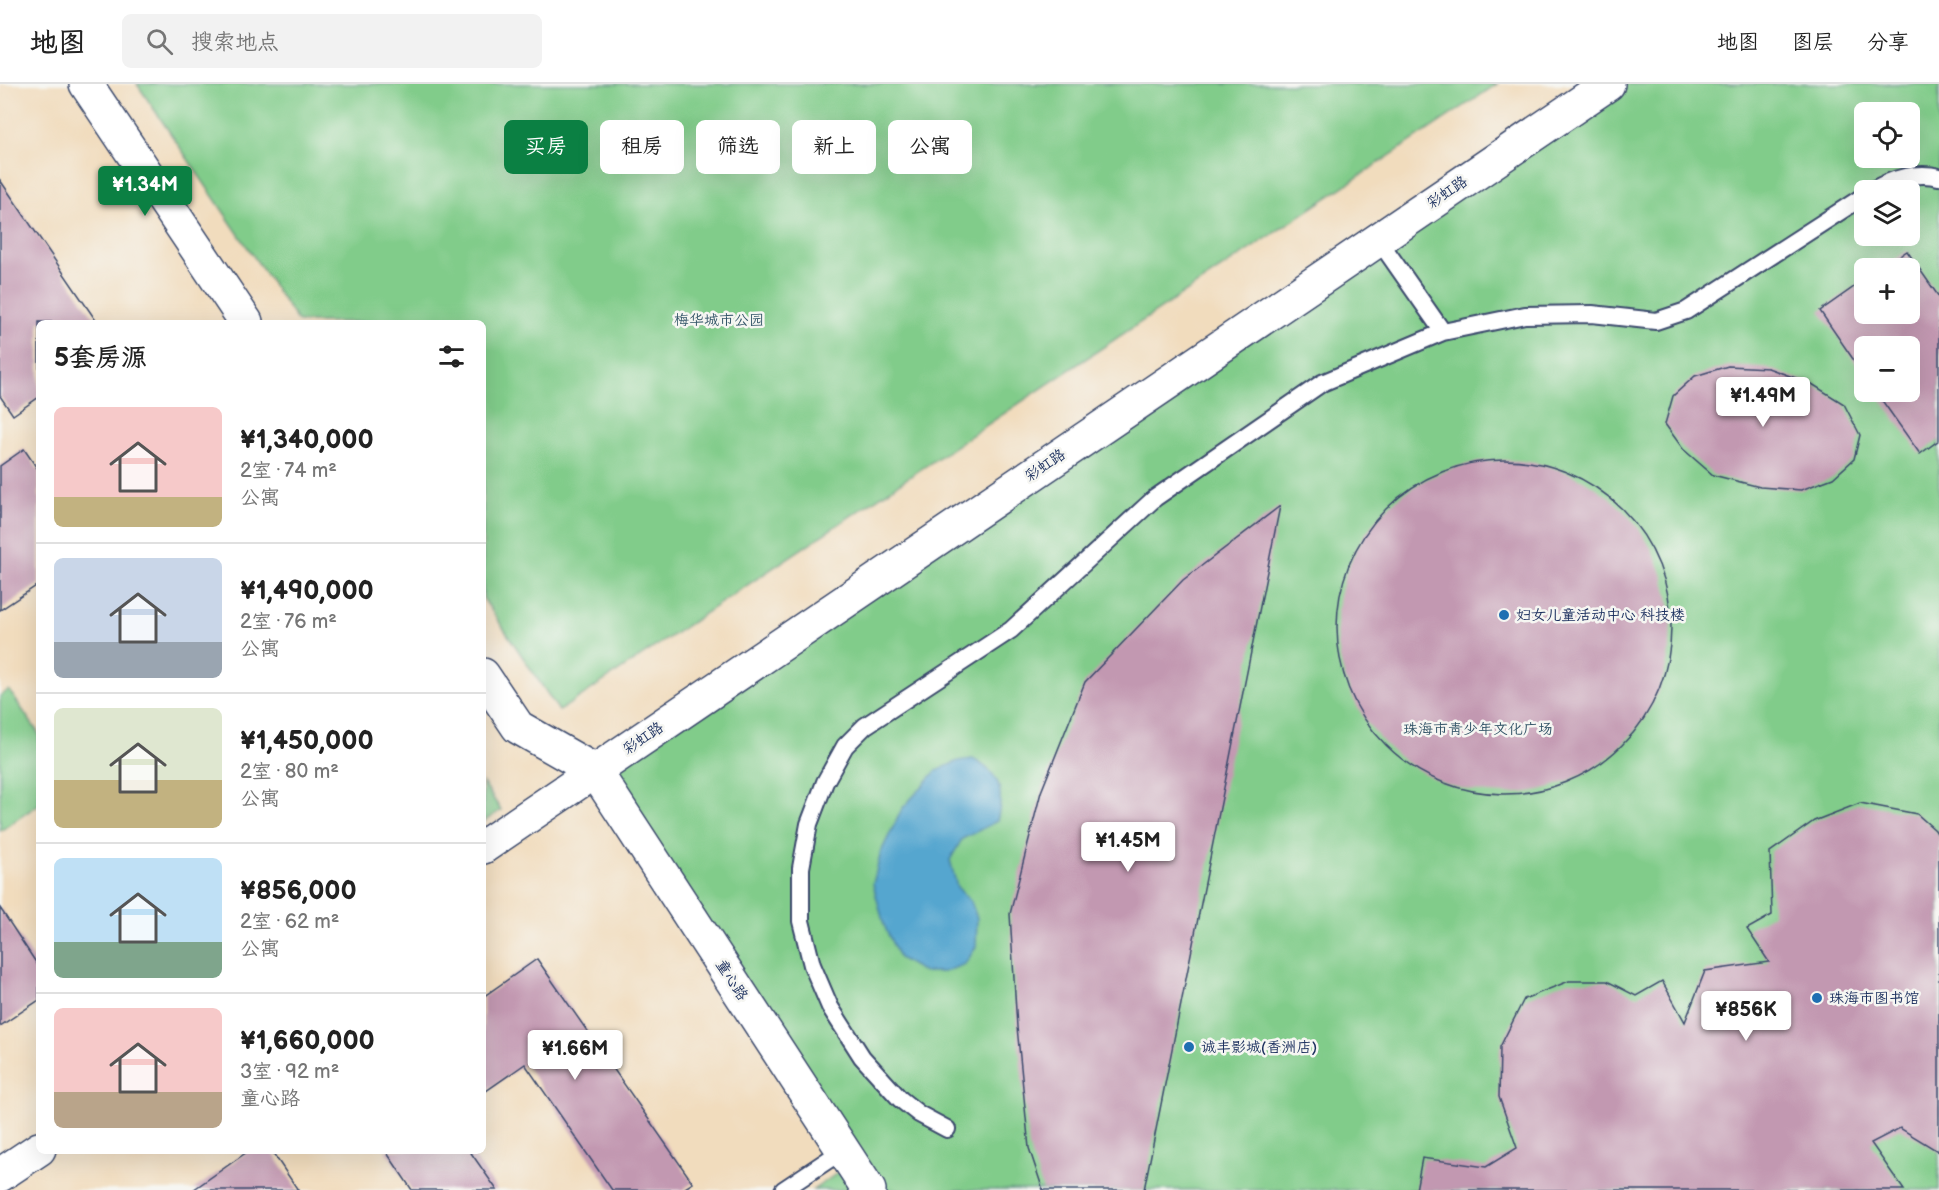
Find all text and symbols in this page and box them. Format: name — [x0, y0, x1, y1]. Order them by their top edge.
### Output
search box — [122, 14, 542, 68]
icon: search — [143, 25, 176, 58]
text: 地图 — [30, 27, 86, 60]
text: 搜索地点 — [191, 29, 279, 56]
text: 地图 — [1717, 30, 1759, 55]
text: 图层 — [1792, 30, 1834, 55]
text: 分享 — [1867, 30, 1909, 55]
map controls — [1854, 102, 1920, 402]
button: locate — [1854, 102, 1920, 168]
chip: 买房 — [504, 120, 588, 174]
chip: 租房 — [600, 120, 684, 174]
chip: 筛选 — [696, 120, 780, 174]
chip: 新上 — [792, 120, 876, 174]
chip: 公寓 — [888, 120, 972, 174]
pin: ¥1.34M — [96, 166, 194, 217]
street label: 彩虹路 — [1423, 172, 1471, 213]
text: ¥1.34M — [112, 173, 178, 197]
button: layers — [1854, 180, 1920, 246]
button: + — [1854, 258, 1920, 324]
park label: 梅华城市公园 — [674, 311, 764, 330]
button: − — [1854, 336, 1920, 402]
icon: filters — [435, 340, 468, 373]
text: 5套房源 — [54, 343, 147, 374]
pin: ¥1.49M — [1714, 377, 1812, 428]
text: ¥1.49M — [1730, 384, 1796, 408]
text: ¥1,340,000 — [240, 425, 374, 456]
icon: home — [102, 431, 174, 503]
street label: 彩虹路 — [1021, 445, 1069, 486]
text: 2室 · 74 m² — [240, 459, 337, 483]
text: 公寓 — [240, 486, 280, 510]
text: ¥1,490,000 — [240, 576, 374, 607]
icon: home — [102, 582, 174, 654]
place label: 妇女儿童活动中心 科技楼 — [1516, 606, 1685, 625]
marker: 妇女儿童活动中心 科技楼 — [1497, 608, 1511, 622]
text: 2室 · 76 m² — [240, 610, 337, 634]
text: 公寓 — [240, 637, 280, 661]
street label: 彩虹路 — [619, 718, 667, 759]
park label: 珠海市青少年文化广场 — [1403, 720, 1553, 739]
text: ¥1,450,000 — [240, 726, 374, 757]
icon: home — [102, 732, 174, 804]
text: 2室 · 80 m² — [240, 760, 339, 784]
text: 公寓 — [240, 787, 280, 811]
pin: ¥1.45M — [1079, 822, 1177, 873]
text: ¥1.45M — [1095, 829, 1161, 853]
text: ¥856,000 — [240, 876, 357, 907]
icon: home — [102, 882, 174, 954]
text: 2室 · 62 m² — [240, 910, 339, 934]
text: 公寓 — [240, 937, 280, 961]
street label: 童心路 — [711, 956, 752, 1004]
place label: 珠海市图书馆 — [1829, 989, 1919, 1008]
pin: ¥856K — [1704, 991, 1788, 1042]
marker: 珠海市图书馆 — [1810, 991, 1824, 1005]
text: ¥856K — [1715, 998, 1777, 1022]
text: ¥1,660,000 — [240, 1026, 375, 1057]
pin: ¥1.66M — [526, 1030, 624, 1081]
icon: home — [102, 1032, 174, 1104]
text: ¥1.66M — [542, 1037, 608, 1061]
place label: 诚丰影城(香洲店) — [1201, 1038, 1317, 1057]
marker: 诚丰影城(香洲店) — [1182, 1040, 1196, 1054]
text: 3室 · 92 m² — [240, 1060, 339, 1084]
text: 童心路 — [240, 1087, 300, 1111]

